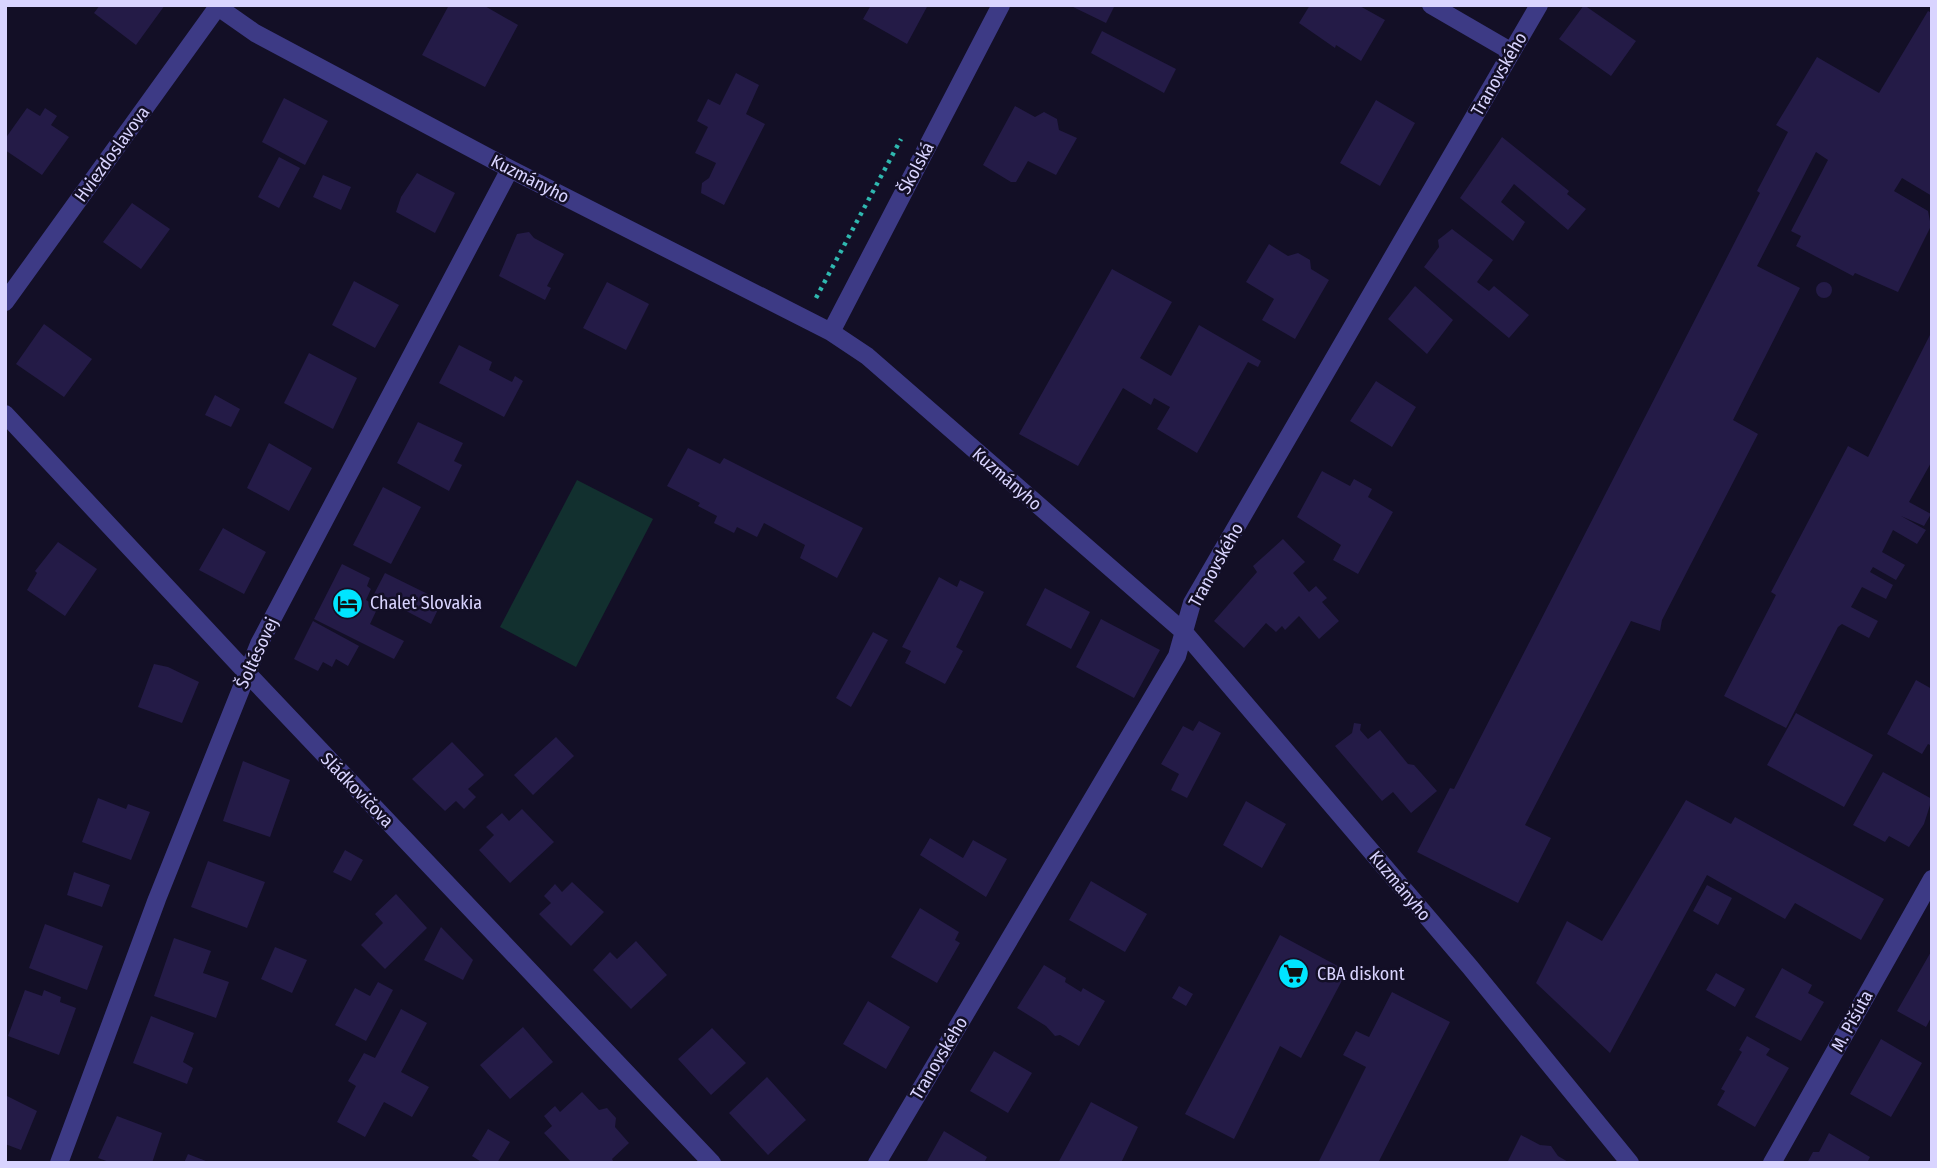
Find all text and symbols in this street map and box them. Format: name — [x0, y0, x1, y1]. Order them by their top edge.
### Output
street label: Tranovského — [1466, 28, 1532, 120]
street label: Hviezdoslavova — [70, 102, 154, 206]
street label: Školská — [893, 138, 939, 198]
street label: Kuzmányho — [487, 150, 573, 208]
street label: Kuzmányho — [968, 443, 1046, 515]
street label: Tranovského — [1184, 519, 1248, 611]
hotel icon: Chalet Slovakia — [330, 586, 364, 620]
place label: Chalet Slovakia — [370, 592, 482, 614]
street label: Šoltésovej — [231, 614, 283, 692]
street label: Sládkovičova — [316, 748, 398, 832]
street label: Kuzmányho — [1364, 846, 1436, 926]
supermarket icon: CBA diskont — [1277, 957, 1311, 991]
place label: CBA diskont — [1317, 963, 1405, 985]
street label: M. Pišúta — [1826, 986, 1878, 1055]
street label: Tranovského — [906, 1013, 972, 1103]

